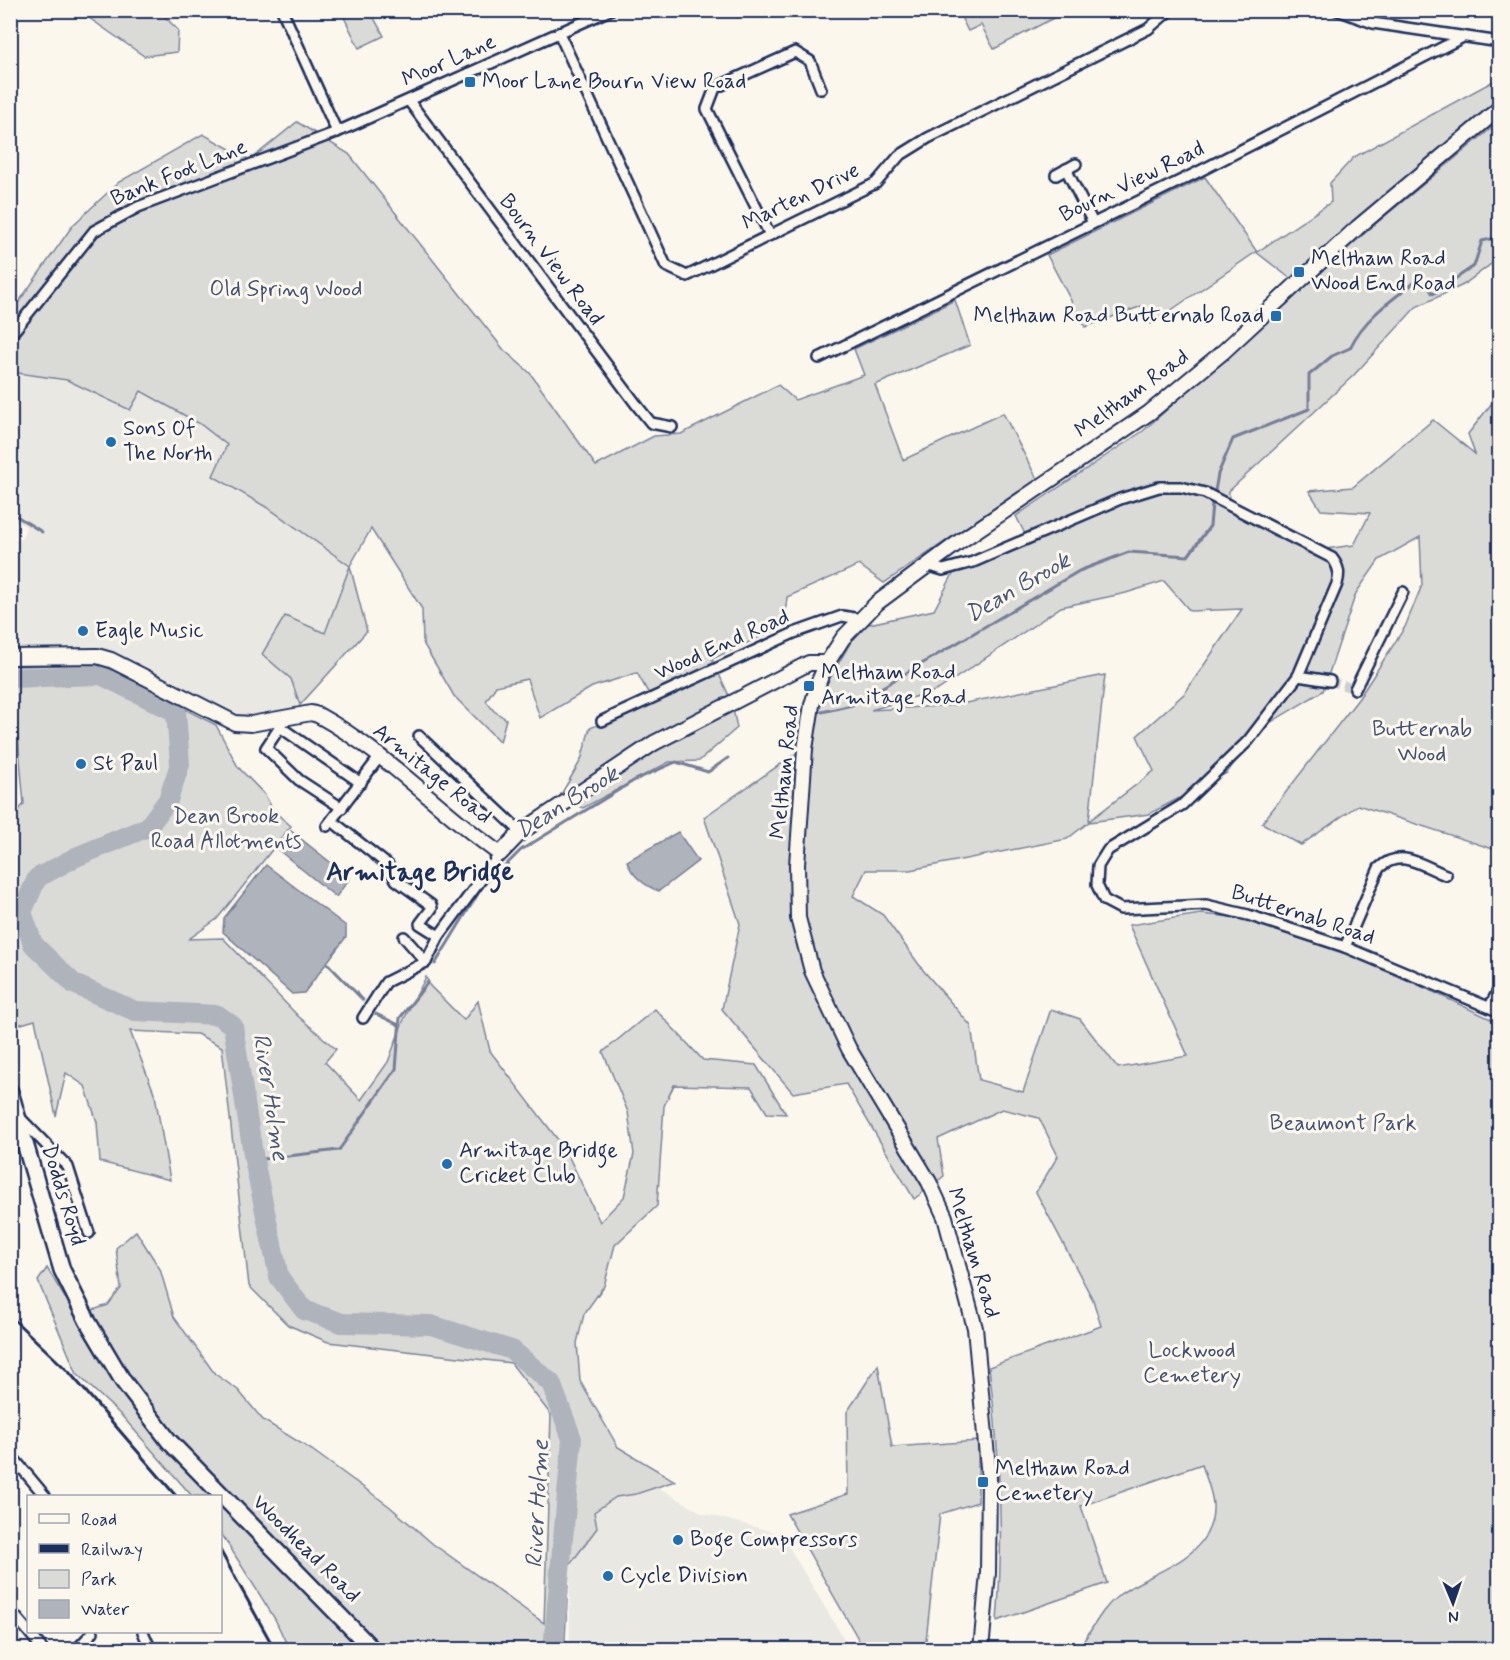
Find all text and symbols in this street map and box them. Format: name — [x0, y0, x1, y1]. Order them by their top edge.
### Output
street label: Moor Lane — [398, 28, 501, 94]
place label: Moor Lane Bourn View Road — [482, 68, 746, 96]
marker: Moor Lane Bourn View Road — [463, 75, 477, 89]
street label: Bank Foot Lane — [107, 133, 251, 213]
street label: Bourn View Road — [1055, 135, 1209, 229]
street label: Marten Drive — [738, 157, 864, 237]
street label: Bourn View Road — [492, 189, 610, 331]
place label: Meltham Road Wood End Road — [1311, 245, 1456, 298]
marker: Meltham Road Wood End Road — [1292, 265, 1306, 279]
park label: Old Spring Wood — [210, 276, 362, 305]
place label: Meltham Road Butternab Road — [974, 302, 1264, 330]
marker: Meltham Road Butternab Road — [1269, 309, 1283, 323]
street label: Meltham Road — [1069, 343, 1195, 445]
place label: Sons Of The North — [123, 415, 213, 468]
marker: Sons Of The North — [104, 435, 118, 449]
water label: Dean Brook — [960, 545, 1078, 630]
street label: Wood End Road — [650, 603, 794, 687]
place label: Eagle Music — [95, 617, 204, 646]
marker: Eagle Music — [76, 624, 90, 638]
place label: Meltham Road Armitage Road — [821, 659, 966, 713]
marker: Meltham Road Armitage Road — [802, 679, 816, 693]
street label: Meltham Road — [764, 704, 806, 840]
park label: Butternab Wood — [1372, 716, 1472, 769]
street label: Armitage Road — [366, 717, 497, 831]
place label: St Paul — [93, 750, 158, 778]
marker: St Paul — [74, 757, 88, 771]
water label: Dean Brook — [510, 758, 626, 847]
park label: Dean Brook Road Allotments — [151, 803, 302, 856]
district label: Armitage Bridge — [326, 856, 514, 893]
street label: Butternab Road — [1227, 879, 1379, 951]
water label: River Holme — [245, 1031, 296, 1164]
park label: Beaumont Park — [1270, 1110, 1416, 1138]
place label: Armitage Bridge Cricket Club — [459, 1137, 618, 1190]
street label: Dodds Royd — [34, 1141, 92, 1249]
marker: Armitage Bridge Cricket Club — [440, 1157, 454, 1171]
street label: Meltham Road — [940, 1184, 1006, 1322]
park label: Lockwood Cemetery — [1143, 1337, 1241, 1390]
water label: River Holme — [519, 1438, 557, 1569]
place label: Meltham Road Cemetery — [995, 1455, 1130, 1508]
marker: Meltham Road Cemetery — [976, 1475, 990, 1489]
street label: Woodhead Road — [246, 1489, 366, 1609]
legend — [27, 1495, 222, 1633]
text: Road — [81, 1508, 117, 1532]
place label: Boge Compressors — [690, 1526, 858, 1557]
marker: Boge Compressors — [671, 1533, 685, 1547]
text: Railway — [81, 1538, 143, 1562]
place label: Cycle Division — [620, 1562, 748, 1590]
text: Park — [81, 1568, 117, 1592]
marker: Cycle Division — [601, 1569, 615, 1583]
north arrow — [1423, 1573, 1483, 1633]
text: Water — [81, 1598, 130, 1622]
text: N — [1448, 1606, 1459, 1627]

